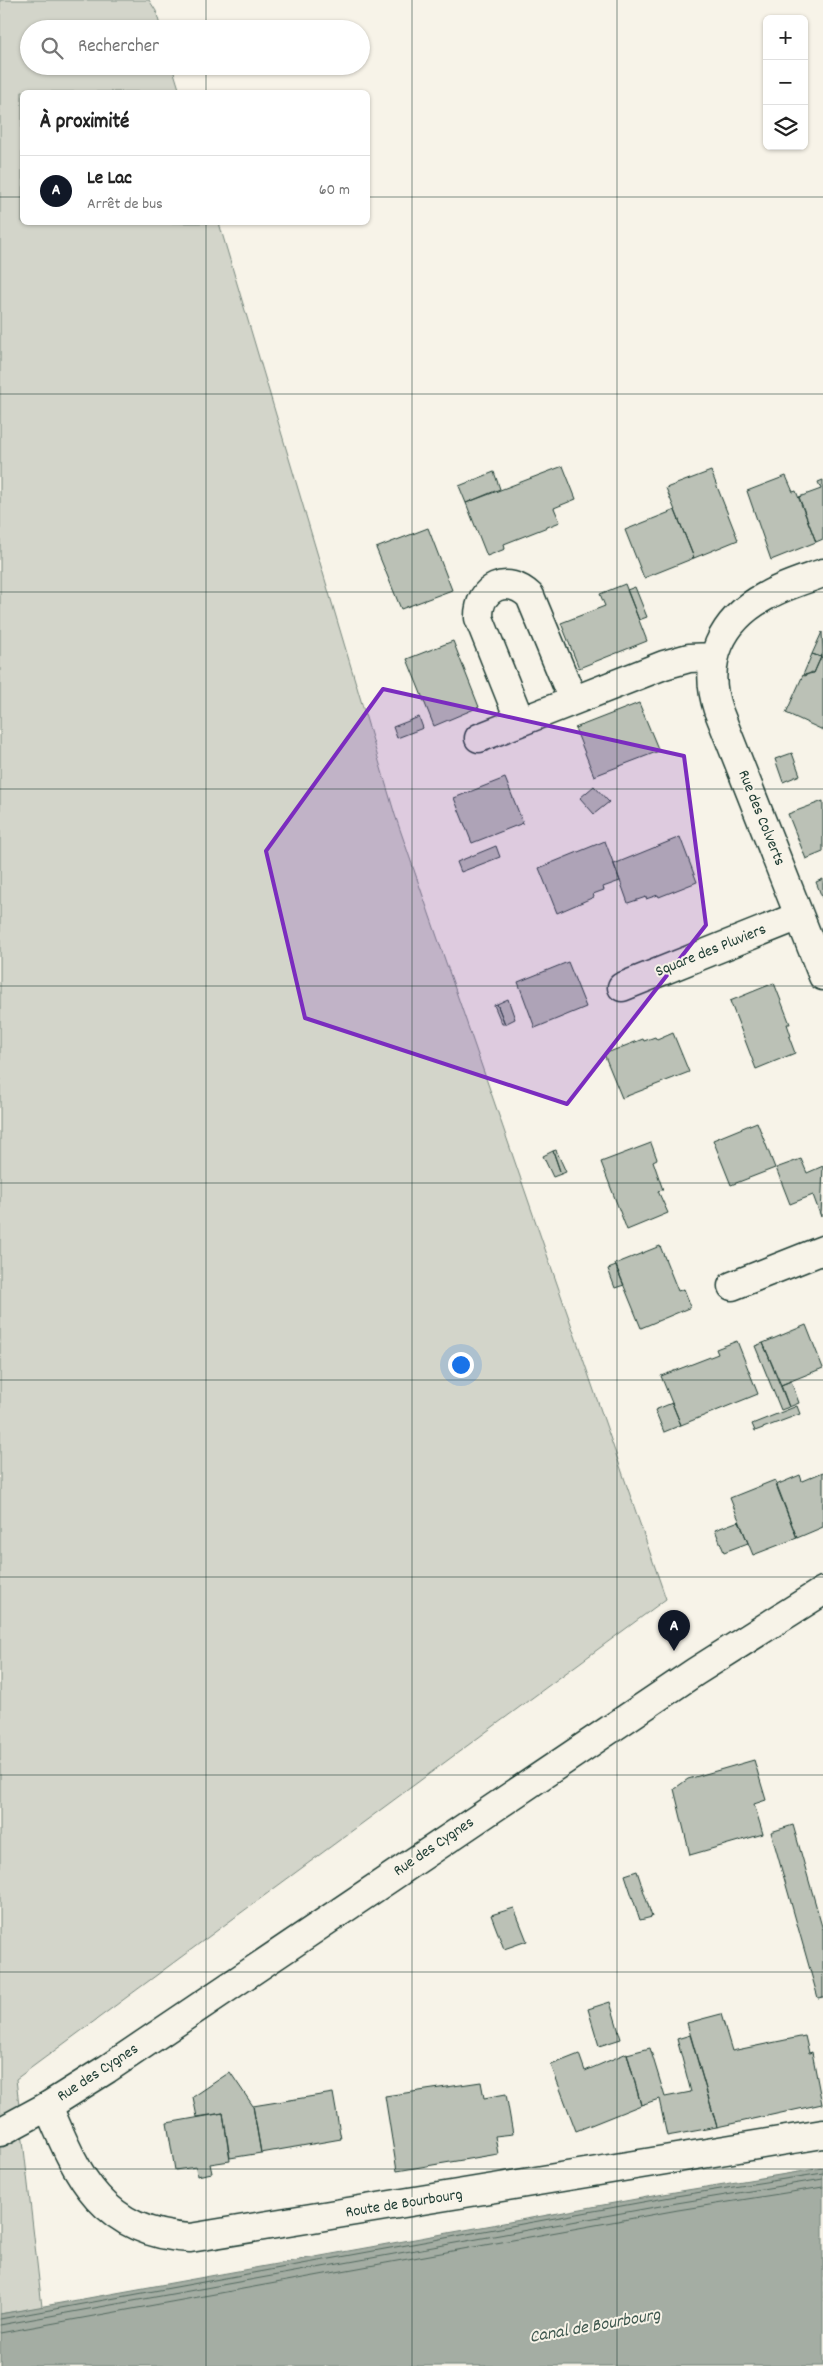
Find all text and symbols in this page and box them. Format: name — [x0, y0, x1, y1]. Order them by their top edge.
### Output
map controls — [763, 15, 808, 150]
button: + — [763, 15, 808, 60]
search box — [20, 20, 370, 75]
icon: search — [38, 34, 66, 62]
text: Rechercher — [78, 34, 159, 61]
button: − — [763, 60, 808, 105]
button: layers — [763, 105, 808, 150]
text: À proximité — [40, 108, 129, 138]
text: Le Lac — [87, 166, 132, 193]
text: A — [52, 179, 60, 202]
text: 60 m — [319, 179, 350, 202]
text: Arrêt de bus — [87, 193, 163, 216]
street label: Rue des Colverts — [731, 767, 791, 870]
street label: Square des Pluviers — [652, 918, 770, 984]
your location — [448, 1352, 474, 1378]
pin: A — [658, 1610, 690, 1651]
street label: Rue des Cygnes — [389, 1811, 479, 1883]
street label: Rue des Cygnes — [53, 2038, 143, 2108]
street label: Route de Bourbourg — [344, 2183, 464, 2225]
water label: Canal de Bourbourg — [528, 2303, 663, 2351]

